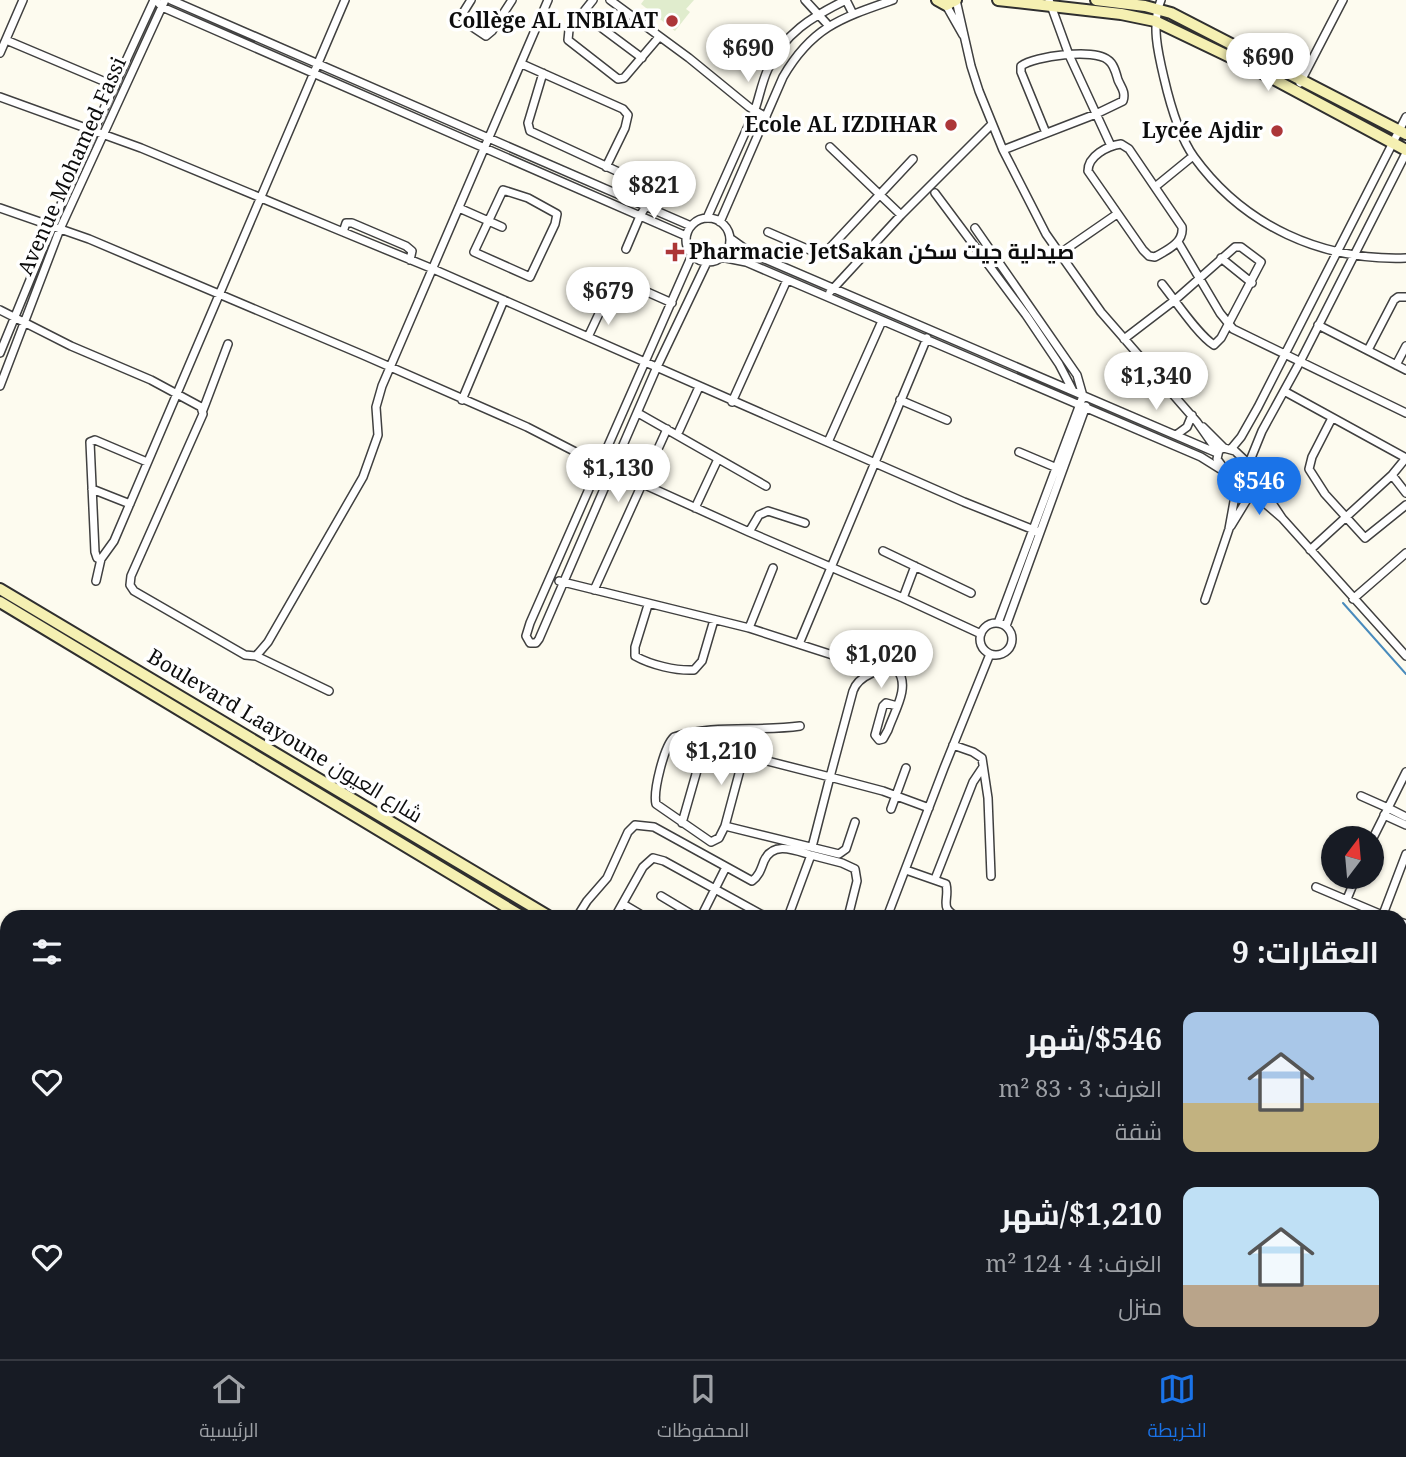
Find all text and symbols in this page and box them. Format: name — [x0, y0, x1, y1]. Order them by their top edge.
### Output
place label: Collège AL INBIAAT — [448, 6, 658, 34]
marker: Collège AL INBIAAT — [664, 13, 680, 29]
pin: $690 — [707, 24, 789, 84]
text: $690 — [722, 31, 774, 63]
pin: $690 — [1227, 34, 1309, 93]
text: $690 — [1242, 40, 1294, 72]
street label: Avenue Mohamed Fassi — [10, 52, 132, 279]
place label: Ecole AL IZDIHAR — [745, 110, 938, 138]
place label: Lycée Ajdir — [1142, 116, 1263, 144]
marker: Ecole AL IZDIHAR — [943, 117, 959, 133]
marker: Lycée Ajdir — [1269, 123, 1285, 139]
pin: $821 — [613, 162, 695, 221]
text: $821 — [628, 168, 680, 200]
place label: Pharmacie JetSakan صيدلية جيت سكن — [689, 237, 1074, 265]
marker: Pharmacie JetSakan صيدلية جيت سكن — [667, 244, 683, 260]
pin: $679 — [567, 268, 649, 327]
text: $679 — [582, 274, 634, 306]
pin: $1,340 — [1099, 352, 1213, 412]
text: $1,340 — [1120, 359, 1192, 391]
pin: $1,130 — [561, 444, 675, 504]
text: $1,130 — [582, 451, 654, 483]
pin: $546 — [1218, 458, 1300, 517]
text: $546 — [1233, 464, 1285, 496]
pin: $1,020 — [824, 630, 938, 690]
text: $1,020 — [845, 637, 917, 669]
street label: Boulevard Laayoune شارع العيون — [142, 642, 428, 829]
pin: $1,210 — [664, 728, 778, 787]
text: $1,210 — [685, 734, 757, 766]
north arrow — [1321, 826, 1384, 889]
map controls — [1321, 826, 1384, 889]
text: العقارات: 9 — [1232, 931, 1379, 972]
icon: filters — [28, 933, 66, 971]
text: $546/شهر — [1027, 1018, 1162, 1059]
icon: home — [1239, 1040, 1323, 1124]
icon: heart — [28, 1063, 66, 1101]
text: الغرف: 3 · 83 m² — [998, 1072, 1162, 1104]
text: شقة — [1115, 1115, 1162, 1147]
text: $1,210/شهر — [1001, 1193, 1162, 1234]
icon: home — [1239, 1215, 1323, 1299]
icon: heart — [28, 1238, 66, 1276]
text: الغرف: 4 · 124 m² — [986, 1247, 1162, 1279]
text: منزل — [1118, 1290, 1162, 1322]
tab: الرئيسية — [199, 1370, 259, 1448]
tab: المحفوظات — [657, 1370, 749, 1448]
tab: الخريطة — [1148, 1370, 1207, 1448]

